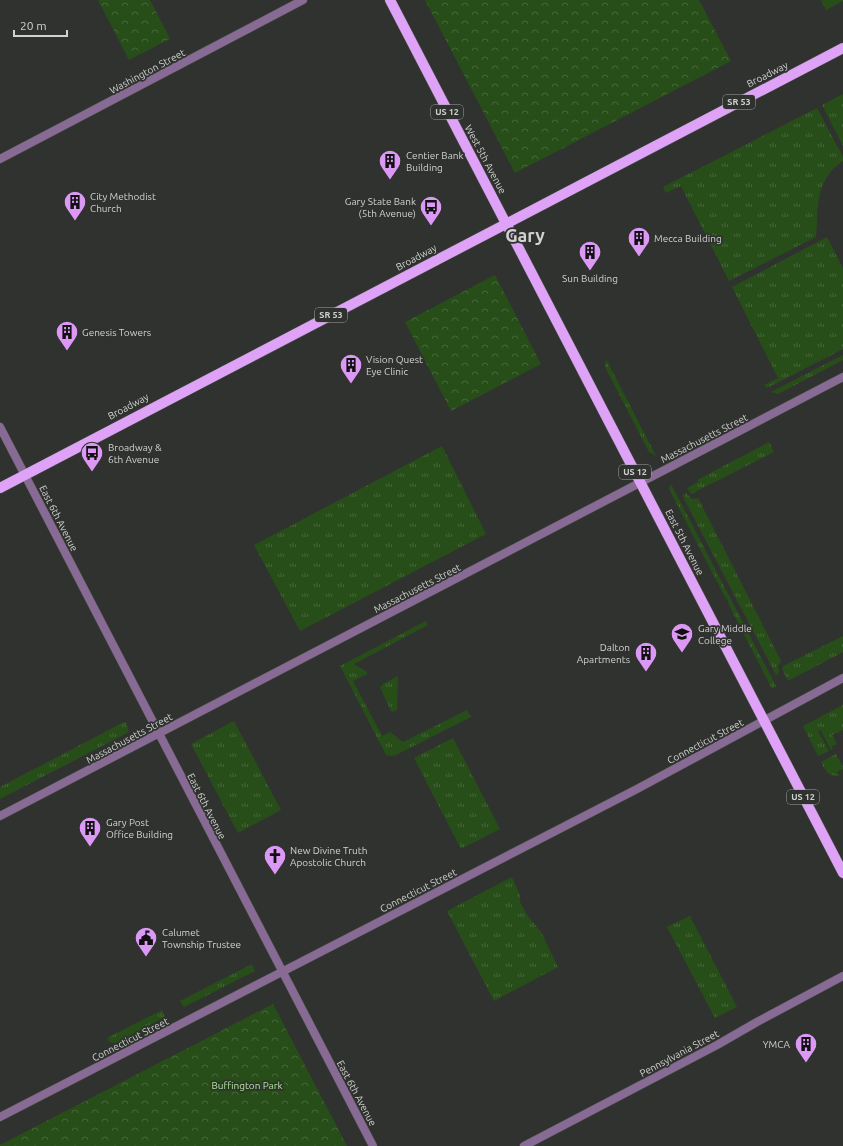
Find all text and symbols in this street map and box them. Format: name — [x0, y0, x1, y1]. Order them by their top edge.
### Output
scale bar — [14, 12, 67, 38]
text: 20 m — [20, 19, 47, 32]
street label: Washington Street — [108, 47, 187, 96]
street label: Broadway — [745, 59, 790, 89]
road number: SR 53 — [723, 95, 755, 109]
road number: US 12 — [431, 105, 463, 119]
street label: West 5th Avenue — [463, 123, 508, 196]
building icon: Centier Bank Building — [377, 148, 403, 181]
place label: Centier Bank Building — [406, 150, 464, 173]
building icon: City Methodist Church — [62, 189, 88, 222]
place label: City Methodist Church — [90, 191, 156, 214]
bus stop icon: Gary State Bank (5th Avenue) — [418, 194, 444, 227]
place label: Gary State Bank (5th Avenue) — [345, 196, 416, 219]
district label: Gary — [505, 225, 545, 245]
building icon: Mecca Building — [626, 225, 652, 258]
place label: Mecca Building — [654, 233, 722, 244]
building icon: Sun Building — [577, 239, 603, 272]
street label: Broadway — [394, 242, 439, 273]
place label: Sun Building — [562, 273, 618, 284]
road number: SR 53 — [315, 308, 347, 322]
building icon: Genesis Towers — [54, 319, 80, 352]
place label: Genesis Towers — [82, 327, 151, 338]
building icon: Vision Quest Eye Clinic — [338, 352, 364, 385]
place label: Vision Quest Eye Clinic — [366, 354, 423, 377]
street label: Broadway — [106, 391, 151, 422]
street label: Massachusetts Street — [659, 412, 750, 465]
bus stop icon: Broadway & 6th Avenue — [79, 440, 105, 473]
place label: Broadway & 6th Avenue — [108, 442, 162, 465]
road number: US 12 — [619, 465, 651, 479]
street label: East 6th Avenue — [37, 483, 80, 553]
street label: East 5th Avenue — [663, 507, 706, 577]
street label: Massachusetts Street — [372, 562, 463, 615]
school or university icon: Gary Middle College — [669, 621, 695, 654]
place label: Gary Middle College — [698, 623, 752, 646]
building icon: Dalton Apartments — [633, 640, 659, 673]
place label: Dalton Apartments — [577, 642, 630, 665]
street label: Massachusetts Street — [84, 711, 174, 766]
street label: Connecticut Street — [665, 717, 745, 766]
street label: East 6th Avenue — [185, 771, 228, 841]
road number: US 12 — [787, 790, 819, 804]
building icon: Gary Post Office Building — [77, 815, 103, 848]
place label: Gary Post Office Building — [106, 817, 173, 840]
church icon: New Divine Truth Apostolic Church — [262, 843, 288, 876]
place label: New Divine Truth Apostolic Church — [290, 845, 367, 868]
street label: Connecticut Street — [378, 866, 458, 915]
public building icon: Calumet Township Trustee — [133, 925, 159, 958]
place label: Calumet Township Trustee — [162, 927, 241, 950]
street label: Connecticut Street — [90, 1015, 170, 1064]
street label: Pennsylvania Street — [638, 1028, 721, 1079]
building icon: YMCA — [793, 1031, 819, 1064]
place label: YMCA — [763, 1039, 790, 1050]
street label: East 6th Avenue — [335, 1059, 378, 1128]
park label: Buffington Park — [211, 1080, 283, 1091]

